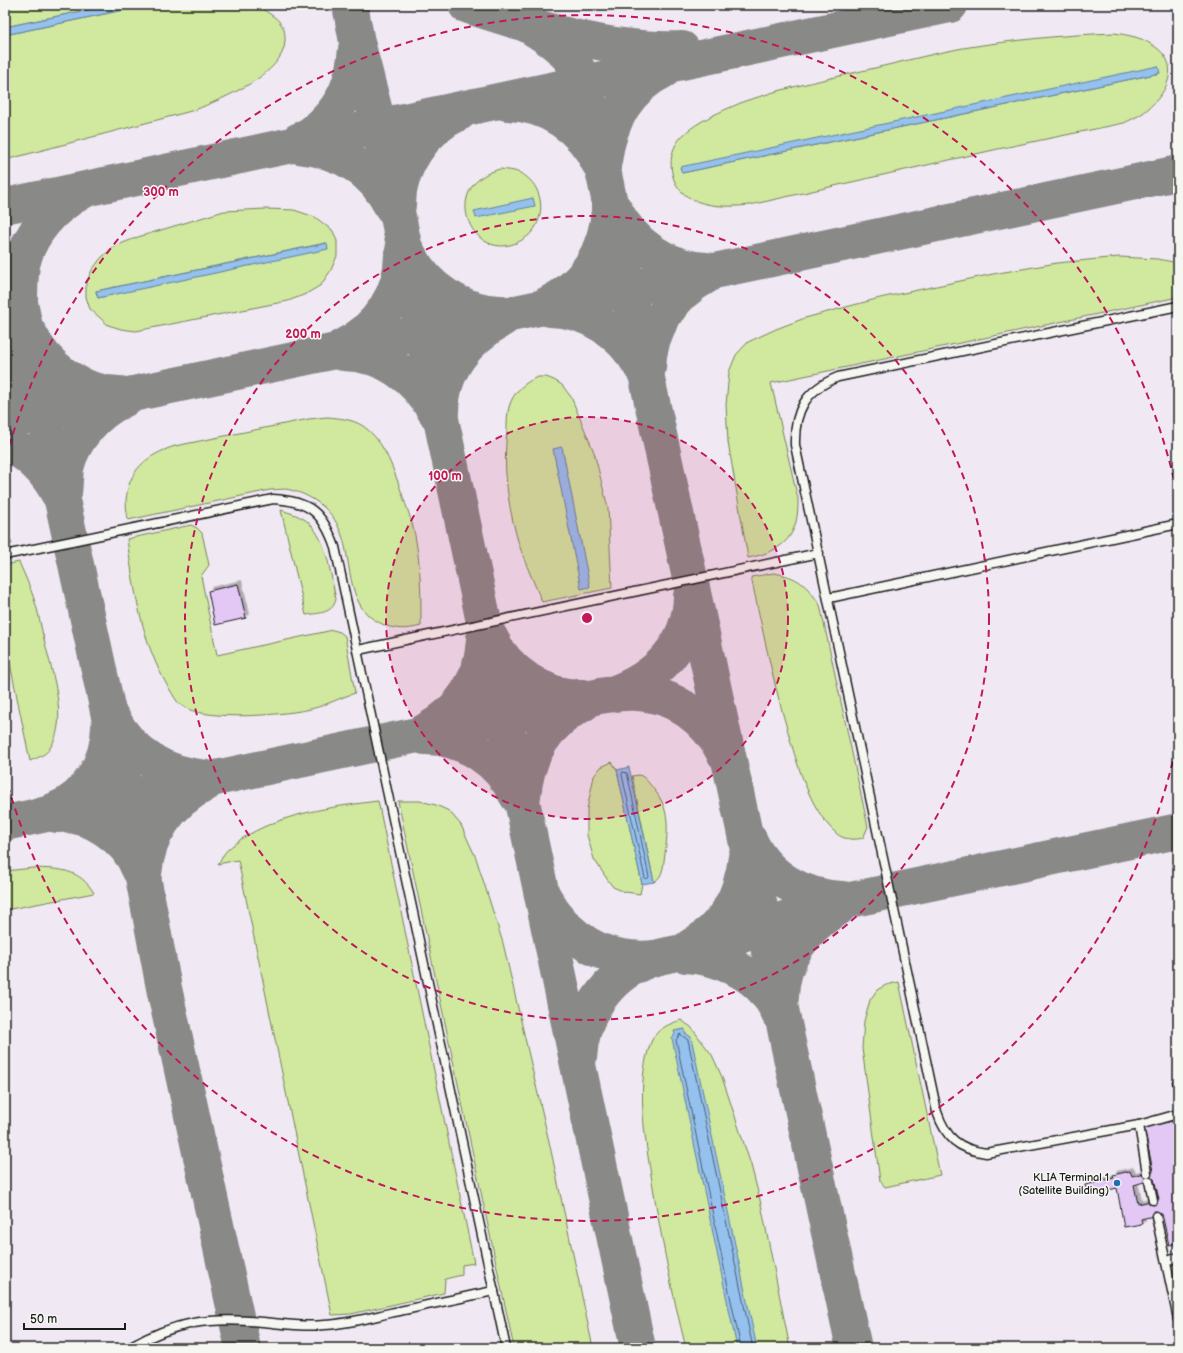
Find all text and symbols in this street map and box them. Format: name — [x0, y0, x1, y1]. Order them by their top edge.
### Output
text: 300 m — [143, 185, 179, 200]
text: 200 m — [285, 327, 321, 342]
text: 100 m — [428, 469, 462, 484]
centre of rings — [580, 611, 594, 625]
place label: KLIA Terminal 1 (Satellite Building) — [1018, 1171, 1109, 1197]
marker: KLIA Terminal 1 (Satellite Building) — [1112, 1178, 1122, 1188]
scale bar — [24, 1305, 125, 1331]
text: 50 m — [30, 1312, 57, 1327]

